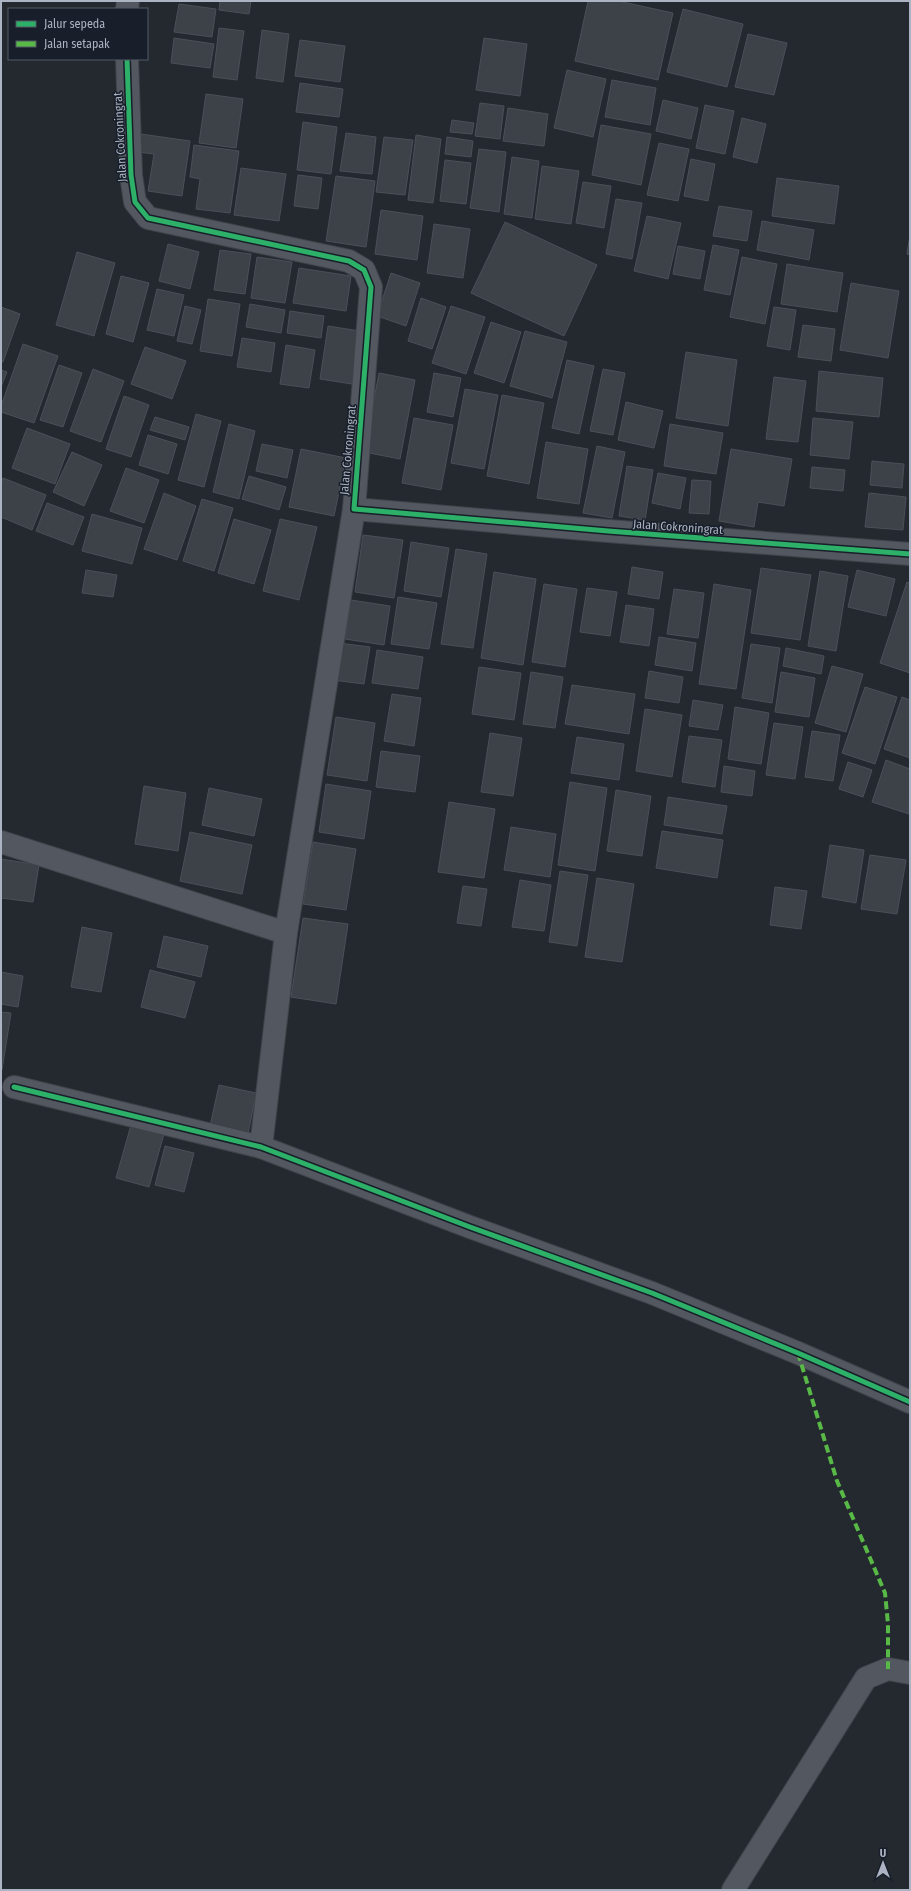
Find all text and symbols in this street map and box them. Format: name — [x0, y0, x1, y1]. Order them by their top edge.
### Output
legend — [8, 8, 148, 60]
text: Jalur sepeda — [44, 17, 105, 31]
text: Jalan setapak — [44, 37, 110, 51]
street label: Jalan Cokroningrat — [111, 92, 129, 182]
street label: Jalan Cokroningrat — [337, 404, 359, 495]
street label: Jalan Cokroningrat — [633, 517, 723, 537]
north arrow — [863, 1843, 903, 1883]
text: U — [880, 1847, 886, 1860]

